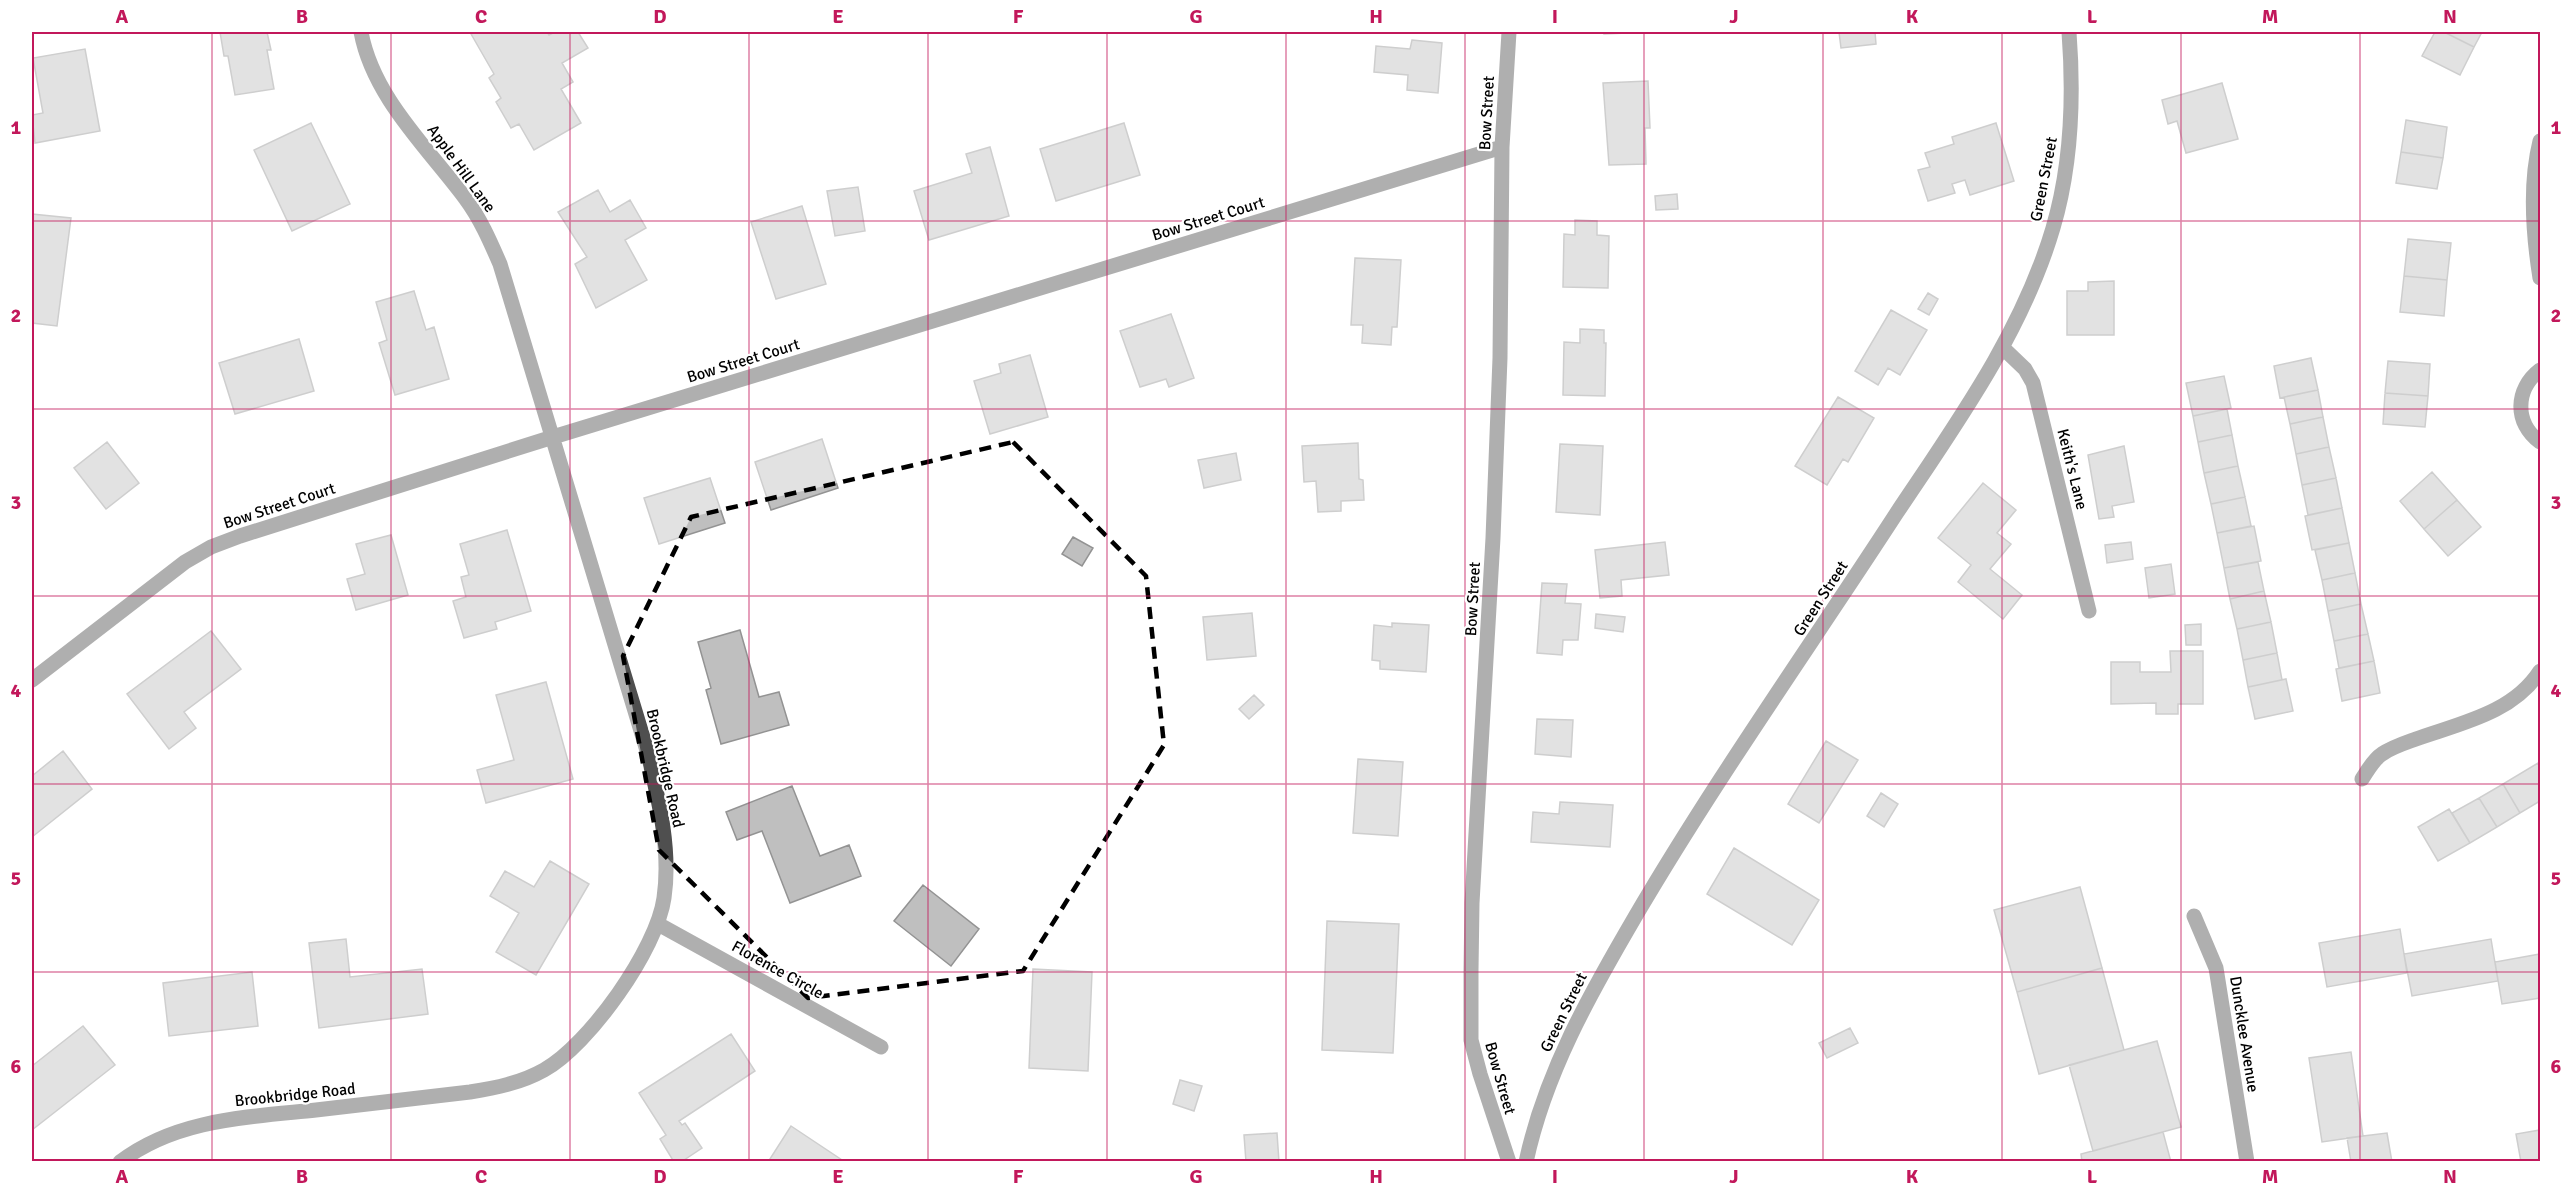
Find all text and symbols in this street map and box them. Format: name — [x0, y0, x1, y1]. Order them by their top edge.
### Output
text: A — [116, 4, 129, 29]
text: B — [296, 4, 308, 29]
text: C — [475, 4, 487, 29]
text: D — [653, 4, 667, 29]
text: E — [832, 4, 844, 29]
text: F — [1013, 4, 1024, 29]
text: G — [1189, 4, 1203, 29]
text: H — [1369, 4, 1383, 29]
text: I — [1552, 4, 1558, 29]
text: J — [1729, 4, 1739, 29]
text: K — [1906, 4, 1919, 29]
text: L — [2087, 4, 2098, 29]
text: M — [2262, 4, 2278, 29]
text: N — [2443, 4, 2457, 29]
street label: Bow Street — [1475, 75, 1499, 151]
text: 1 — [11, 115, 22, 140]
text: 1 — [2551, 115, 2562, 140]
street label: Apple Hill Lane — [423, 121, 500, 216]
street label: Green Street — [2026, 135, 2062, 223]
street label: Bow Street Court — [1150, 192, 1267, 246]
text: 2 — [11, 303, 21, 328]
text: 2 — [2551, 303, 2561, 328]
street label: Bow Street Court — [685, 334, 802, 388]
street label: Keith's Lane — [2052, 427, 2092, 512]
street label: Bow Street Court — [221, 478, 338, 533]
text: 3 — [11, 490, 21, 515]
text: 3 — [2551, 490, 2561, 515]
street label: Green Street — [1789, 557, 1853, 640]
street label: Bow Street — [1461, 561, 1485, 637]
text: 4 — [11, 678, 22, 703]
text: 4 — [2551, 678, 2562, 703]
street label: Brookbridge Road — [642, 707, 688, 830]
text: 5 — [11, 866, 21, 891]
text: 5 — [2551, 866, 2561, 891]
street label: Florence Circle — [728, 936, 827, 1003]
street label: Green Street — [1536, 969, 1592, 1055]
street label: Duncklee Avenue — [2225, 975, 2263, 1094]
street label: Bow Street — [1480, 1040, 1520, 1117]
text: 6 — [11, 1054, 22, 1079]
text: 6 — [2551, 1054, 2562, 1079]
street label: Brookbridge Road — [234, 1079, 356, 1111]
text: A — [116, 1164, 129, 1189]
text: B — [296, 1164, 308, 1189]
text: C — [475, 1164, 487, 1189]
text: D — [653, 1164, 667, 1189]
text: E — [832, 1164, 844, 1189]
text: F — [1013, 1164, 1024, 1189]
text: G — [1189, 1164, 1203, 1189]
text: H — [1369, 1164, 1383, 1189]
text: I — [1552, 1164, 1558, 1189]
text: J — [1729, 1164, 1739, 1189]
text: K — [1906, 1164, 1919, 1189]
text: L — [2087, 1164, 2098, 1189]
text: M — [2262, 1164, 2278, 1189]
text: N — [2443, 1164, 2457, 1189]

